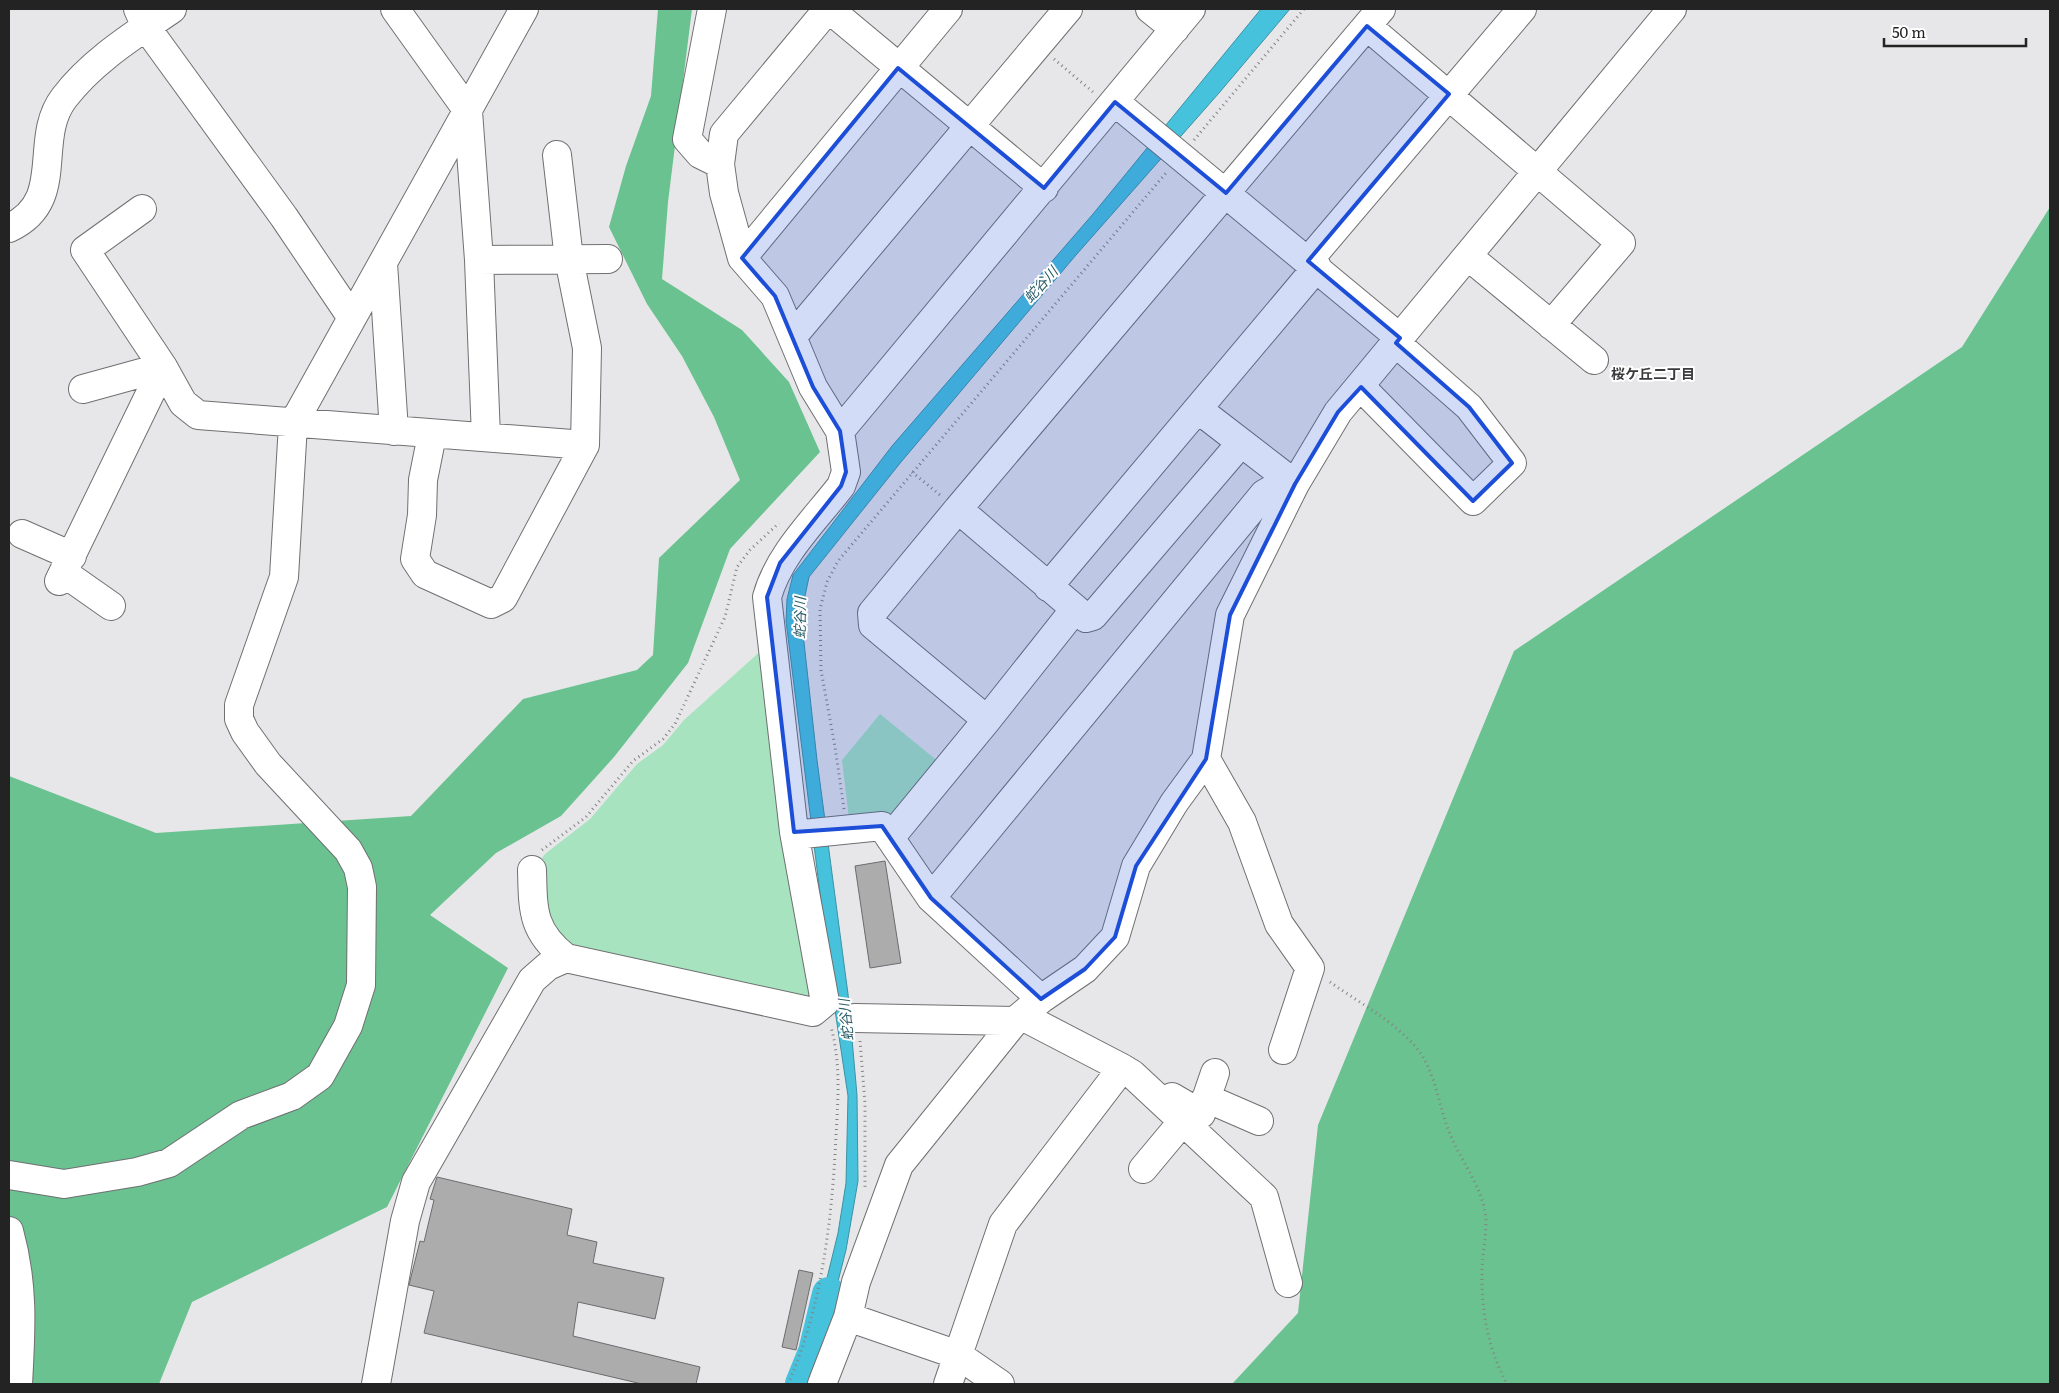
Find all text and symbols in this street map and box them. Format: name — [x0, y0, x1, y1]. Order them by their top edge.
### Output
scale bar — [1884, 15, 2026, 47]
text: 50 m — [1892, 20, 1926, 43]
water label: 蛇谷川 — [1019, 260, 1063, 306]
district label: 桜ケ丘二丁目 — [1611, 363, 1695, 383]
water label: 蛇谷川 — [789, 595, 809, 639]
water label: 蛇谷川 — [833, 996, 857, 1042]

